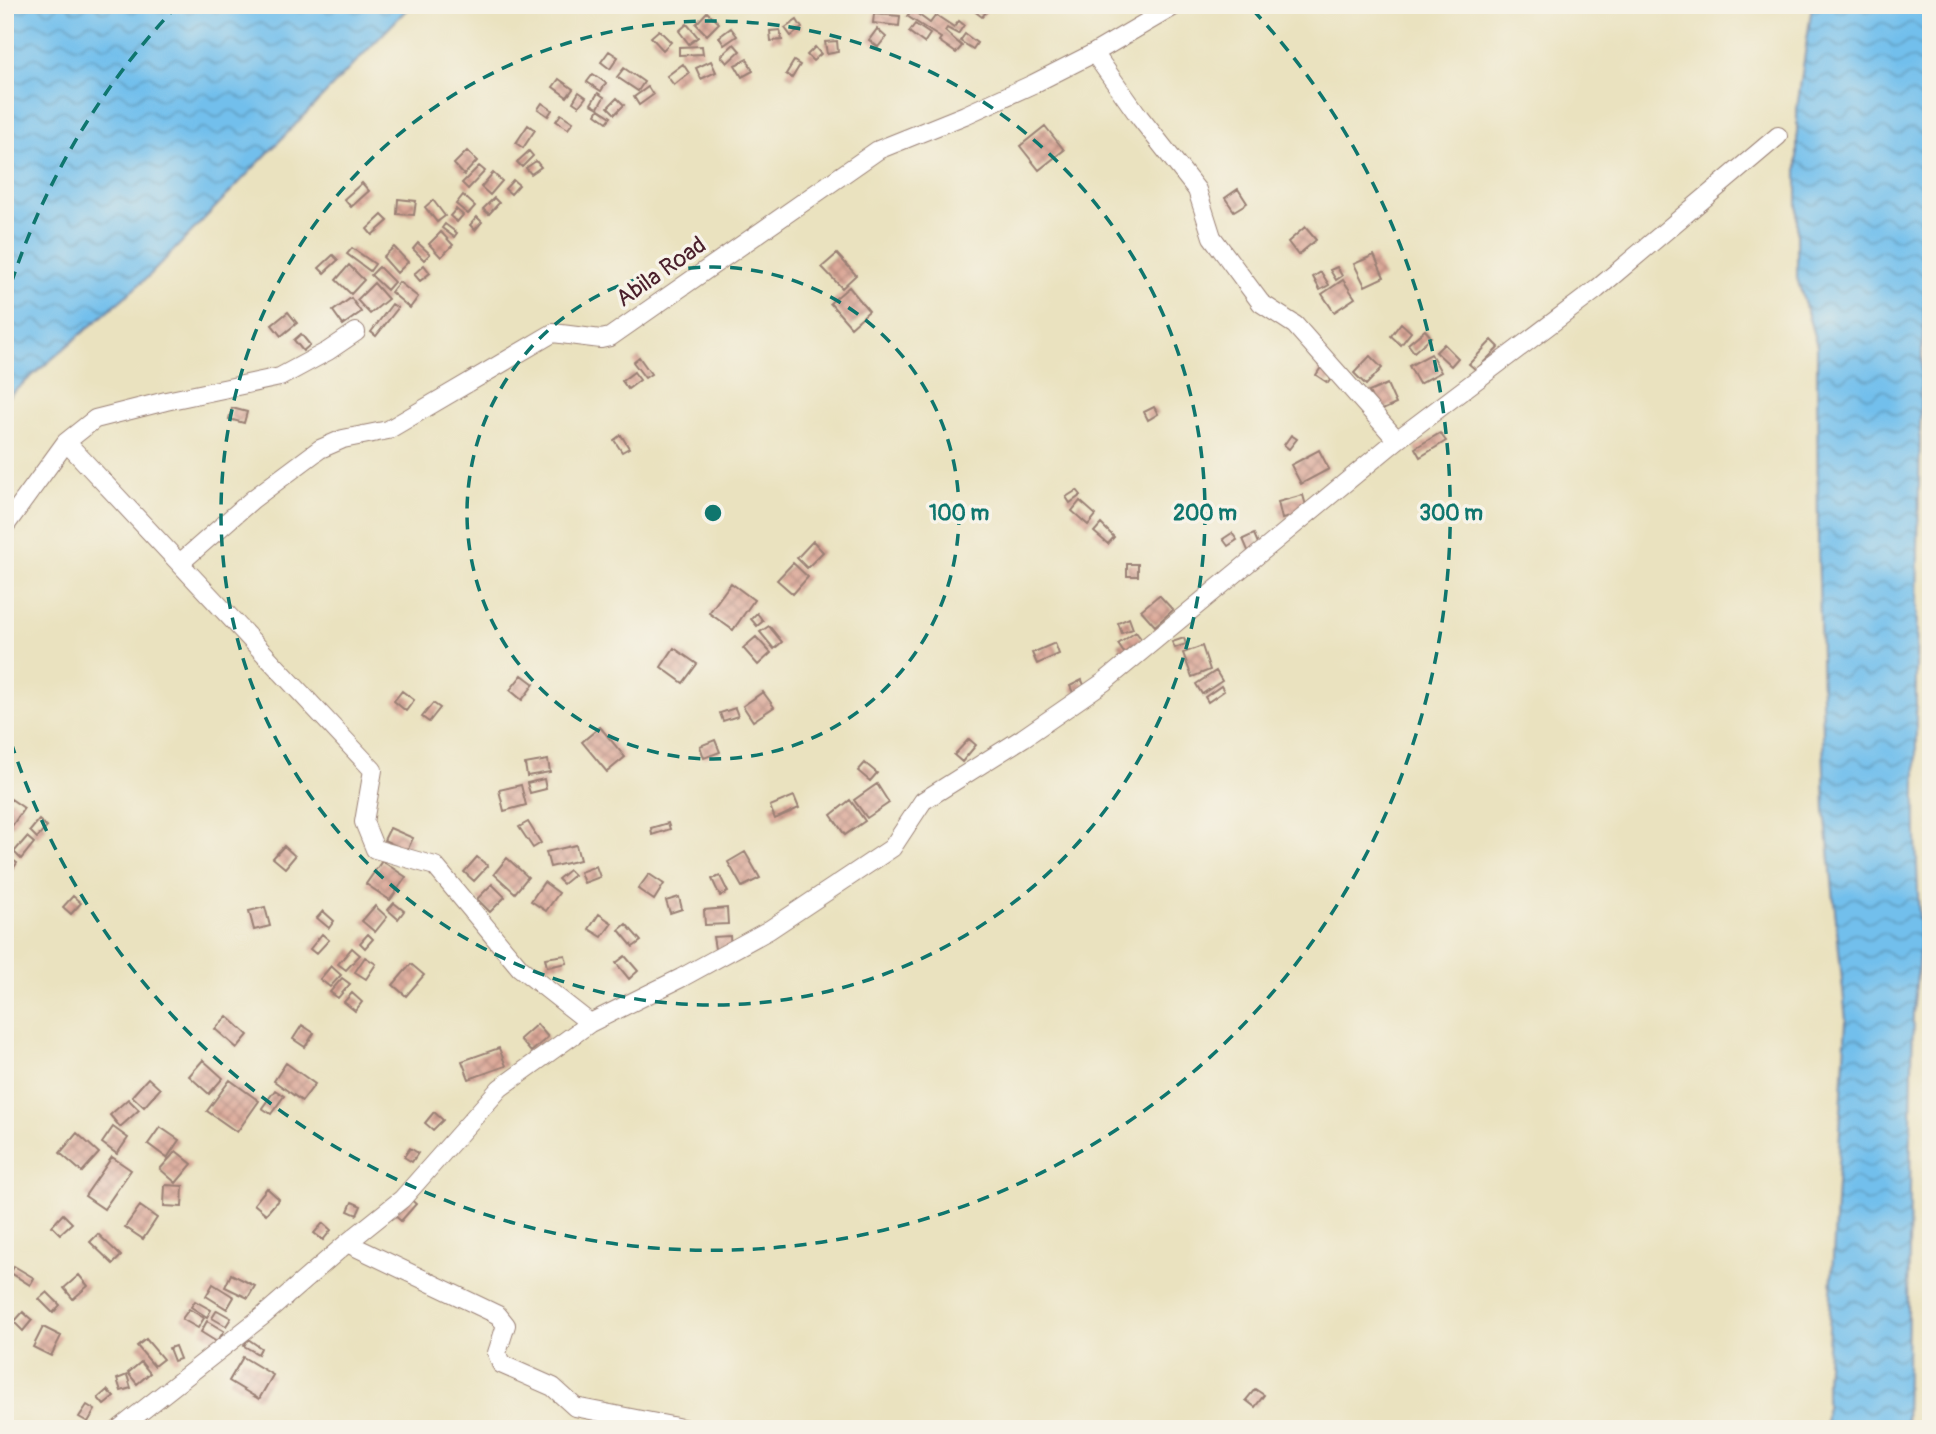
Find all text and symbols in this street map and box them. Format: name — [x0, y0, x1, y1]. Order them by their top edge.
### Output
street label: Abila Road — [610, 230, 712, 314]
text: 100 m — [929, 500, 989, 527]
text: 200 m — [1173, 500, 1237, 527]
text: 300 m — [1419, 500, 1483, 527]
centre of rings — [701, 501, 725, 525]

